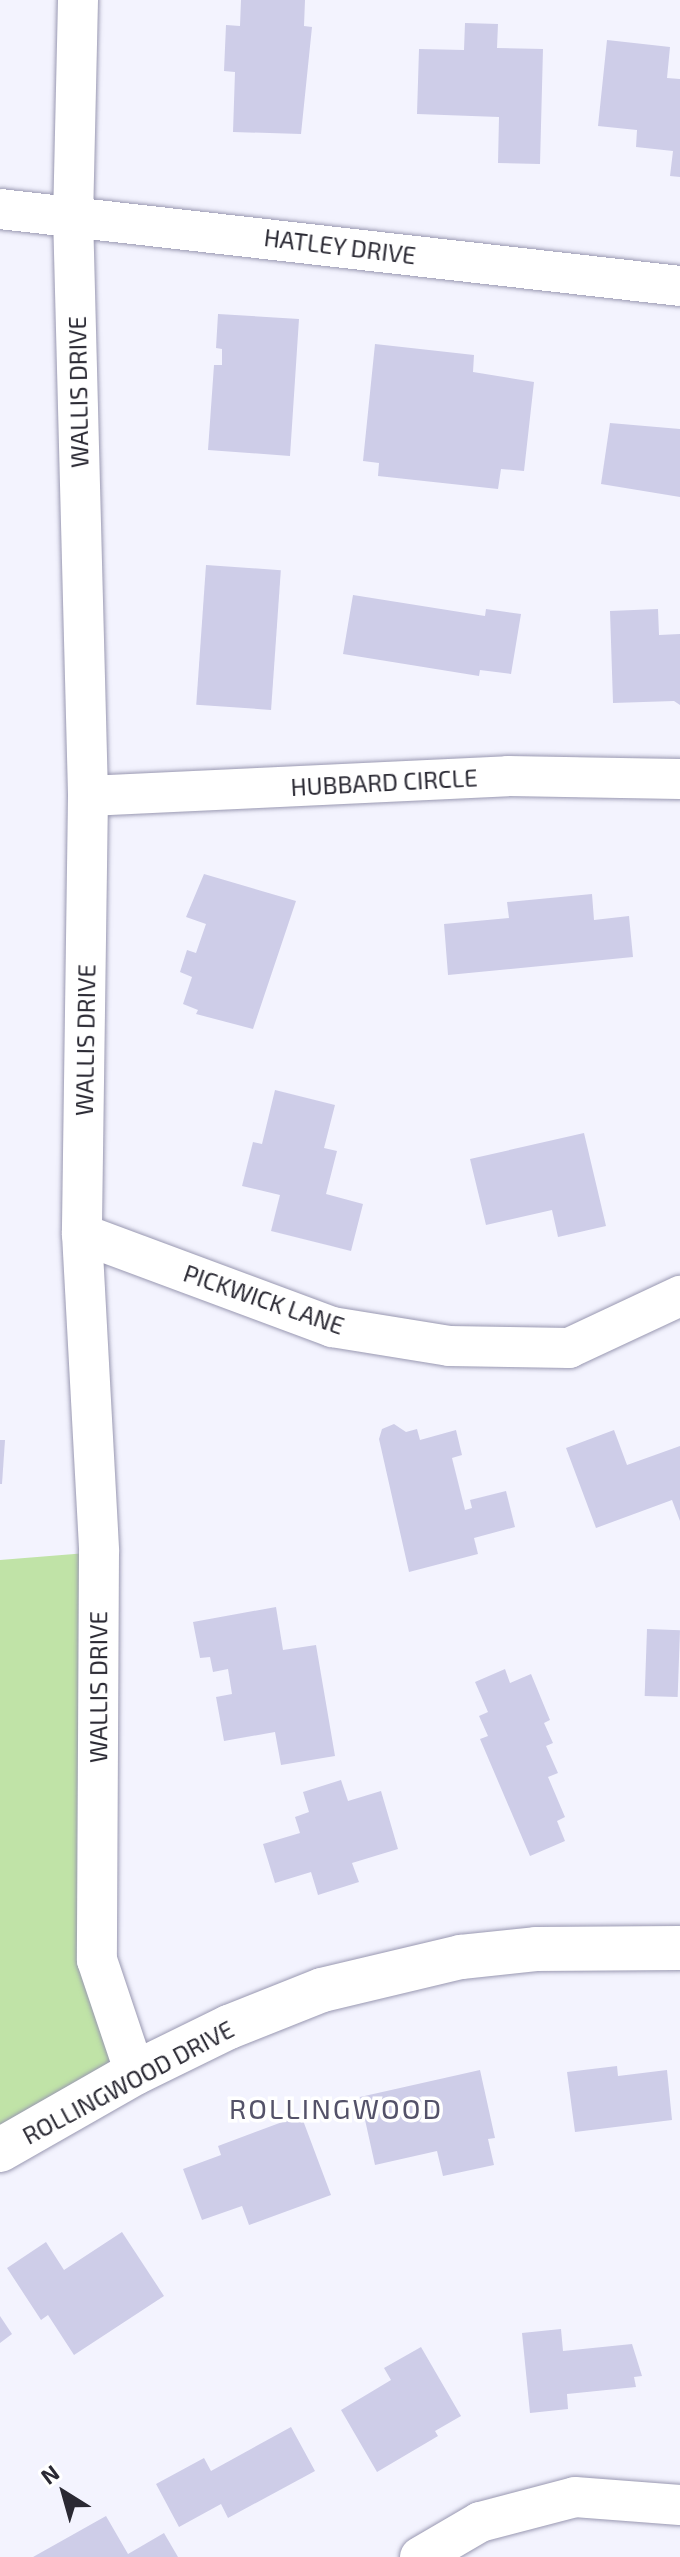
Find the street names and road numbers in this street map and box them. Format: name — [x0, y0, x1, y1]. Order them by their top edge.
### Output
street label: HATLEY DRIVE — [262, 222, 418, 270]
street label: WALLIS DRIVE — [62, 316, 94, 468]
street label: HUBBARD CIRCLE — [290, 763, 478, 801]
street label: WALLIS DRIVE — [69, 964, 101, 1116]
street label: PICKWICK LANE — [180, 1258, 348, 1340]
street label: WALLIS DRIVE — [84, 1611, 112, 1763]
street label: ROLLINGWOOD DRIVE — [17, 2014, 239, 2150]

